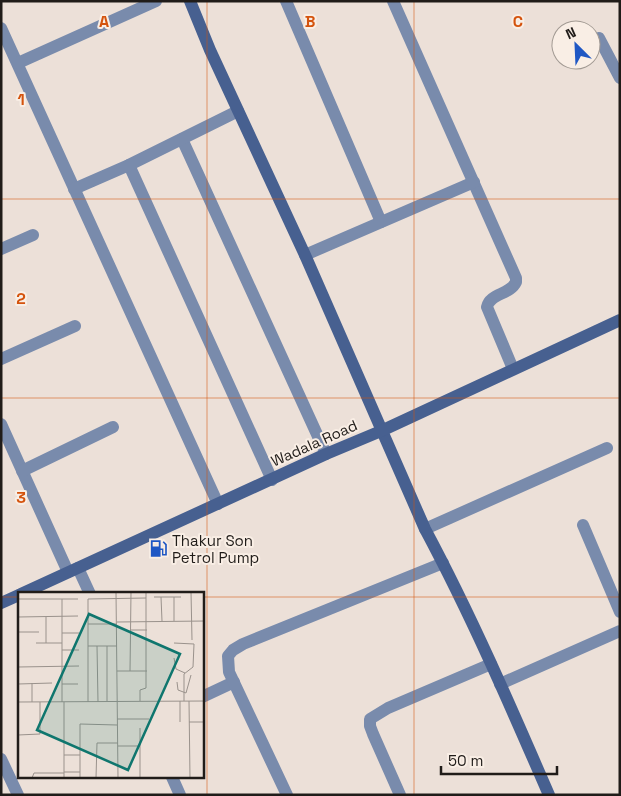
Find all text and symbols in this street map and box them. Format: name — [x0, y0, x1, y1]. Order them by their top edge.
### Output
text: A — [99, 11, 109, 32]
text: B — [305, 11, 315, 32]
text: C — [513, 11, 523, 32]
north arrow — [551, 20, 601, 70]
text: N — [563, 23, 579, 43]
text: 1 — [17, 89, 25, 110]
text: 2 — [16, 288, 26, 309]
street label: Wadala Road — [268, 415, 360, 471]
text: 3 — [16, 487, 26, 508]
place label: Thakur Son Petrol Pump — [172, 531, 259, 567]
fuel station icon: Thakur Son Petrol Pump — [148, 539, 168, 559]
inset map — [18, 592, 204, 778]
scale bar — [441, 744, 557, 776]
text: 50 m — [448, 751, 483, 770]

